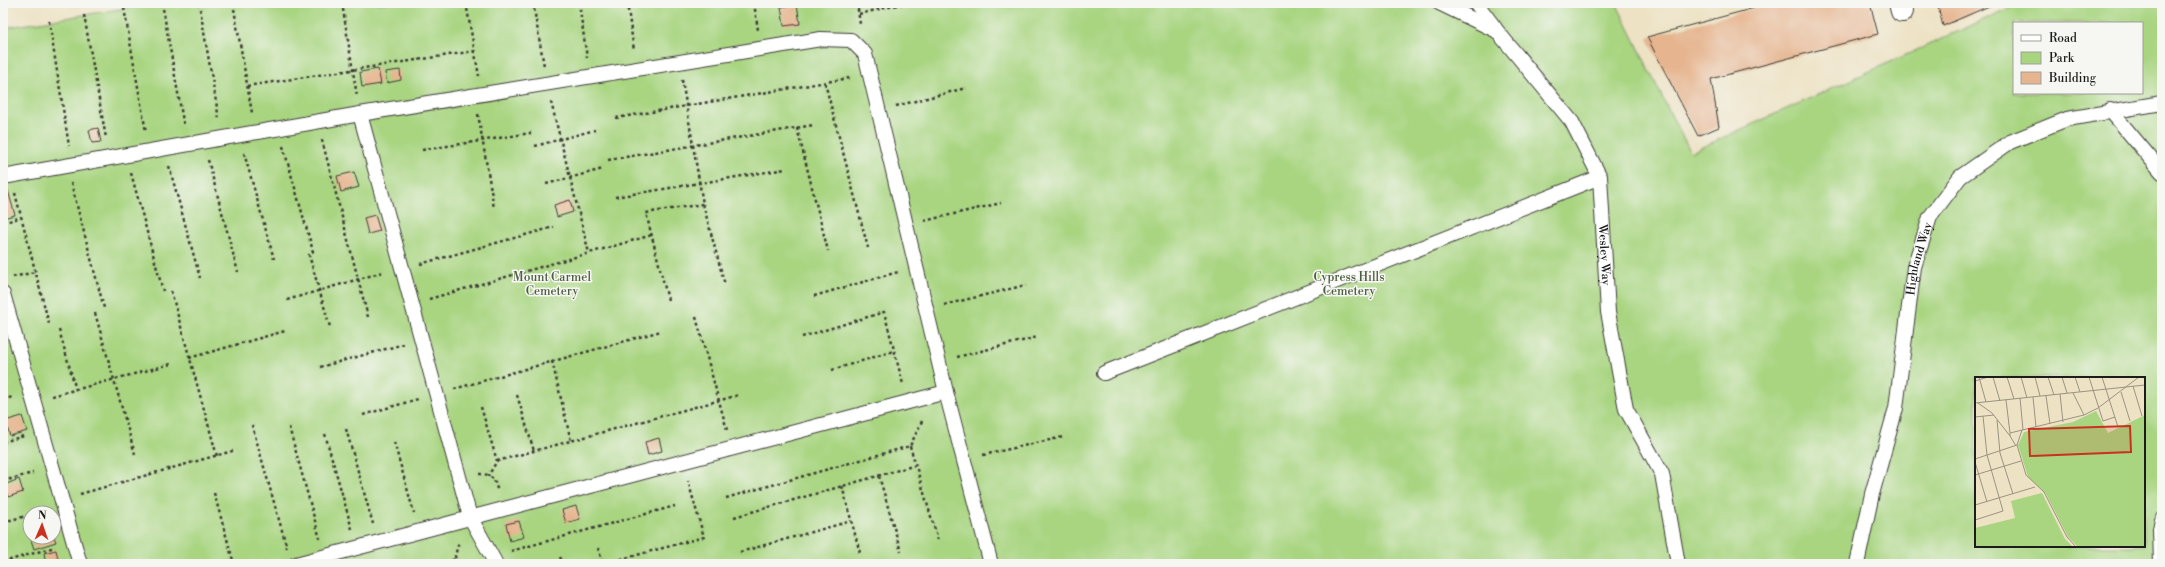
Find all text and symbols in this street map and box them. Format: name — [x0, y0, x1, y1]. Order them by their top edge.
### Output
legend — [2013, 22, 2143, 94]
text: Road — [2049, 31, 2077, 46]
text: Park — [2049, 51, 2075, 66]
text: Building — [2048, 71, 2097, 86]
street label: Highland Way — [1903, 220, 1936, 296]
street label: Wesley Way — [1595, 223, 1613, 286]
park label: Mount Carmel Cemetery — [513, 270, 591, 299]
park label: Cypress Hills Cemetery — [1314, 270, 1384, 299]
inset map — [1975, 377, 2145, 547]
north arrow — [22, 505, 62, 545]
text: N — [38, 509, 47, 523]

